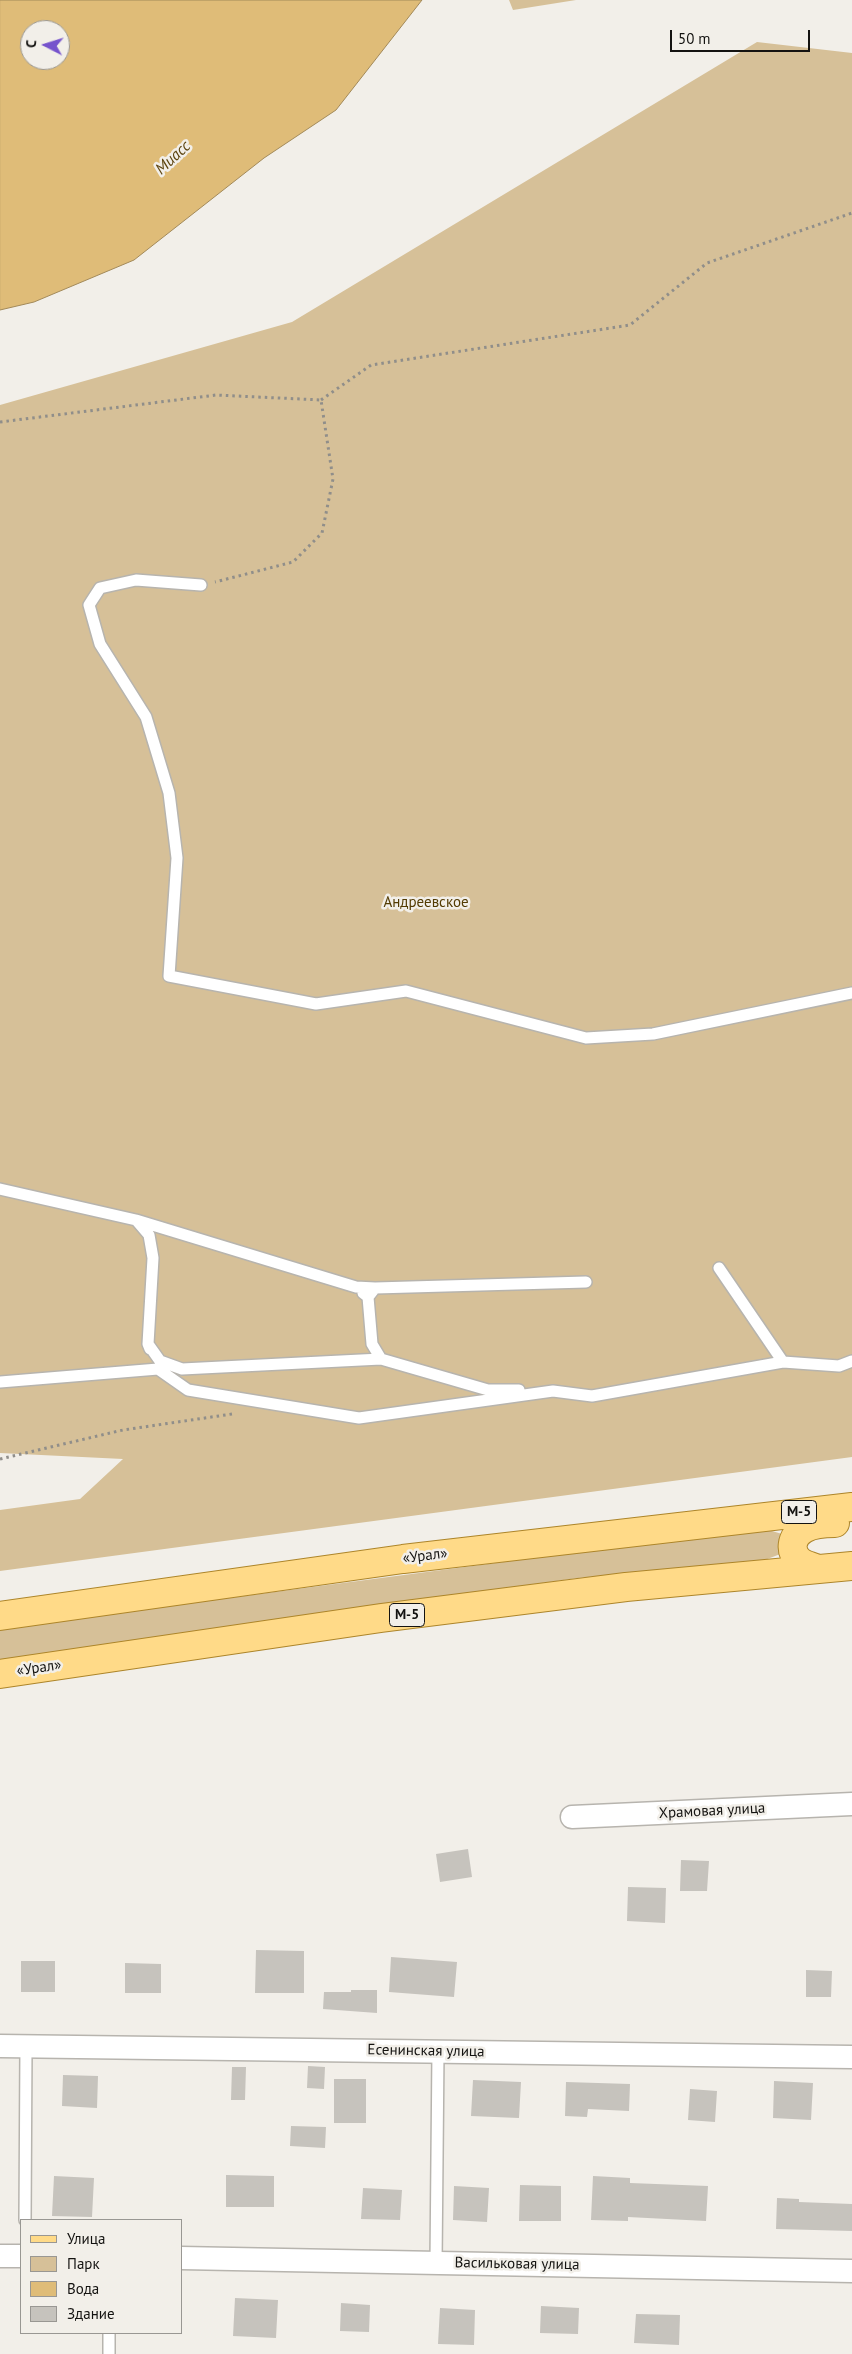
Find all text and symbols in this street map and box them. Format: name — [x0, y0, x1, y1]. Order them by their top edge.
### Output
north arrow — [20, 20, 70, 70]
scale bar — [672, 20, 812, 52]
text: 50 m — [678, 29, 711, 48]
text: С — [22, 39, 40, 48]
water label: Миасс — [151, 137, 195, 179]
park label: Андреевское — [383, 894, 469, 912]
road number: М-5 — [782, 1500, 816, 1524]
street label: «Урал» — [402, 1544, 448, 1568]
road number: М-5 — [390, 1604, 424, 1626]
street label: «Урал» — [15, 1656, 63, 1680]
street label: Храмовая улица — [658, 1799, 766, 1823]
street label: Есенинская улица — [367, 2041, 485, 2061]
legend — [20, 2219, 182, 2334]
text: Улица — [67, 2229, 105, 2248]
text: Парк — [67, 2254, 100, 2273]
street label: Васильковая улица — [454, 2254, 580, 2274]
text: Вода — [67, 2279, 99, 2298]
text: Здание — [67, 2304, 115, 2323]

